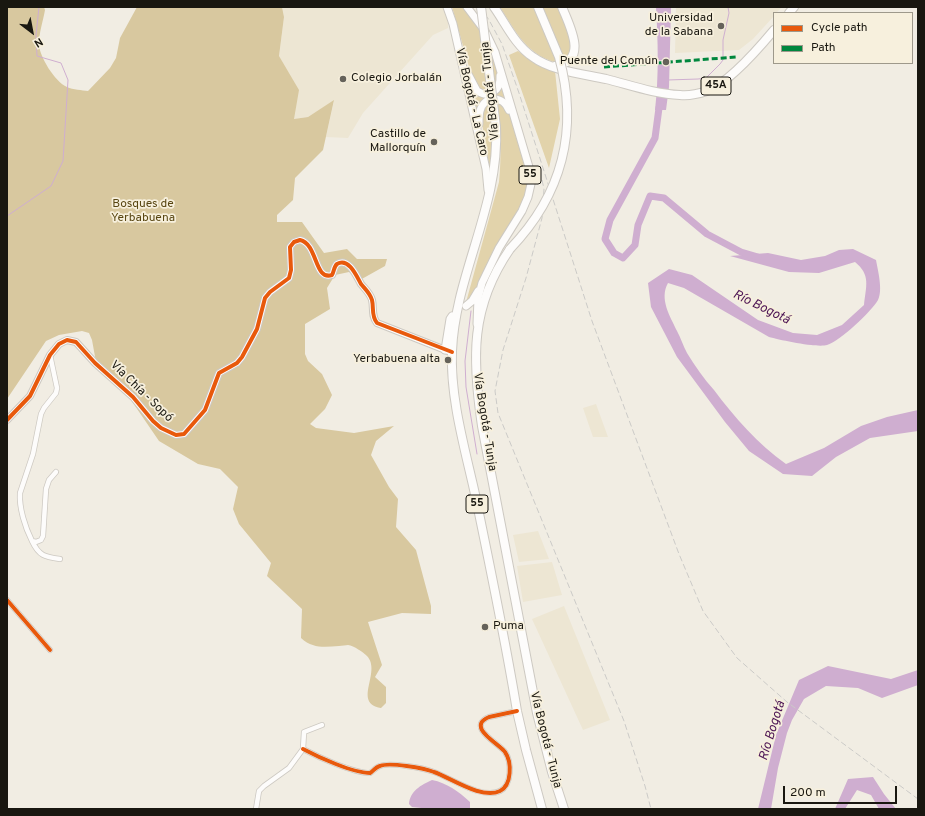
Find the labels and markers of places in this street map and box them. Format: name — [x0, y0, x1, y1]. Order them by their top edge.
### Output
place label: Universidad de la Sabana — [645, 12, 713, 40]
marker: Universidad de la Sabana — [716, 21, 726, 31]
place label: Puente del Común — [560, 55, 658, 69]
marker: Puente del Común — [661, 57, 671, 67]
place label: Colegio Jorbalán — [351, 72, 442, 86]
marker: Colegio Jorbalán — [338, 74, 348, 84]
place label: Castillo de Mallorquín — [370, 128, 426, 156]
marker: Castillo de Mallorquín — [429, 137, 439, 147]
place label: Yerbabuena alta — [353, 353, 440, 367]
marker: Yerbabuena alta — [443, 355, 453, 365]
place label: Puma — [493, 620, 524, 634]
marker: Puma — [480, 622, 490, 632]

